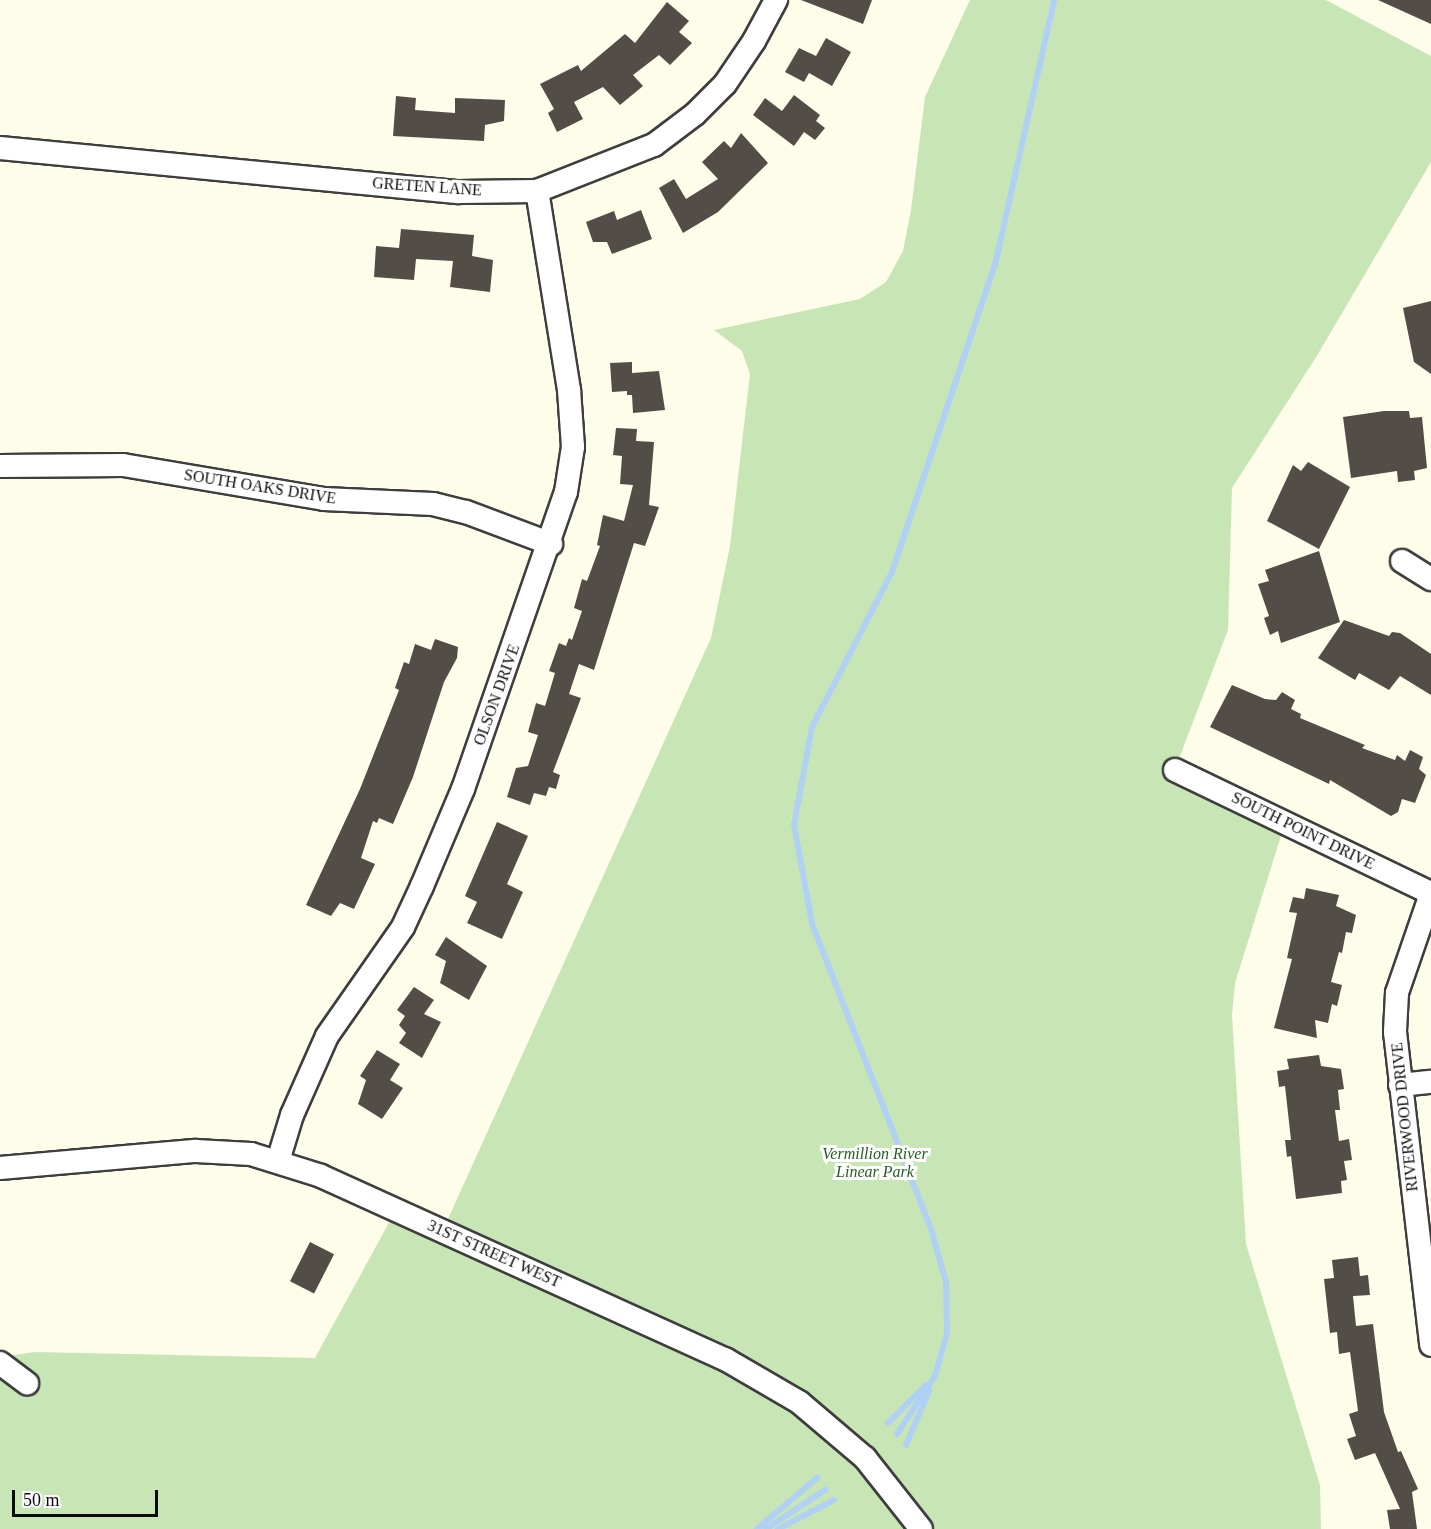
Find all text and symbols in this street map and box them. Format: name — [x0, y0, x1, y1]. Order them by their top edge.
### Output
street label: GRETEN LANE — [372, 174, 482, 200]
street label: SOUTH OAKS DRIVE — [183, 465, 337, 509]
street label: OLSON DRIVE — [470, 642, 524, 748]
street label: SOUTH POINT DRIVE — [1228, 788, 1378, 874]
street label: RIVERWOOD DRIVE — [1388, 1042, 1422, 1192]
park label: Vermillion River Linear Park — [822, 1144, 928, 1182]
street label: 31ST STREET WEST — [424, 1216, 564, 1292]
scale bar — [15, 1478, 160, 1516]
text: 50 m — [23, 1490, 60, 1510]

